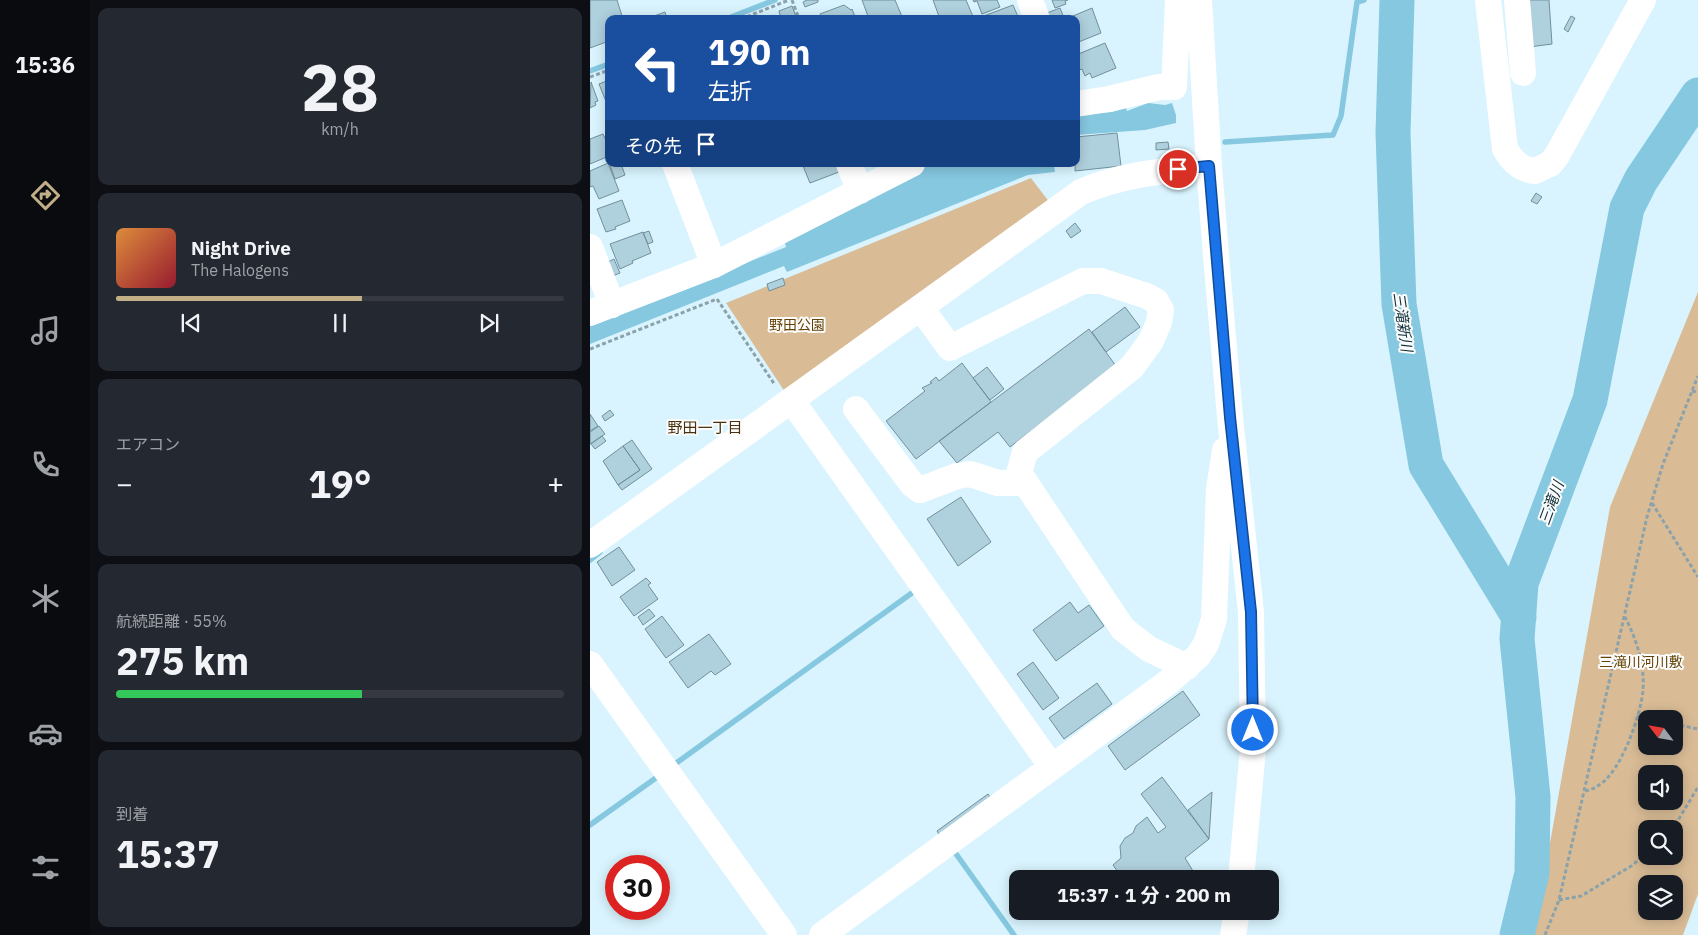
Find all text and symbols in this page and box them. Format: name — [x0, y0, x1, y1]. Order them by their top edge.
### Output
text: 190 m — [708, 29, 811, 75]
icon: left — [625, 35, 690, 100]
text: 28 — [301, 44, 379, 129]
text: 15:36 — [15, 50, 75, 79]
text: 左折 — [708, 76, 752, 105]
text: km/h — [321, 119, 359, 139]
icon: arrive — [692, 130, 720, 158]
text: その先 — [625, 134, 682, 158]
pin — [1157, 148, 1199, 190]
icon: arrive — [1164, 155, 1192, 183]
icon: directions — [28, 178, 63, 213]
text: Night Drive — [191, 236, 291, 260]
text: The Halogens — [191, 260, 289, 280]
water label: 三滝新川 — [1389, 291, 1417, 355]
icon: previous — [177, 309, 205, 337]
icon: pause — [326, 309, 354, 337]
icon: next — [475, 309, 503, 337]
icon: music — [28, 313, 63, 348]
park label: 野田公園 — [769, 316, 825, 334]
district label: 野田一丁目 — [667, 418, 743, 437]
text: エアコン — [116, 434, 180, 454]
icon: phone — [28, 447, 63, 482]
text: 19° — [308, 459, 372, 508]
text: − — [116, 465, 133, 502]
text: + — [547, 465, 564, 502]
water label: 三滝川 — [1534, 477, 1568, 527]
icon: climate — [28, 581, 63, 616]
text: 航続距離 · 55% — [116, 611, 227, 631]
text: 275 km — [116, 636, 249, 685]
park label: 三滝川河川敷 — [1599, 653, 1683, 671]
position arrow — [1226, 703, 1278, 755]
north arrow — [1638, 710, 1682, 755]
map controls — [1638, 710, 1683, 920]
icon: car — [28, 716, 63, 751]
button: sound — [1638, 765, 1683, 810]
text: 到着 — [116, 804, 148, 824]
button: search — [1638, 820, 1683, 865]
text: 15:37 — [116, 829, 220, 878]
icon: filters — [28, 850, 63, 885]
speed limit sign: 30 — [605, 855, 670, 920]
button: layers — [1638, 875, 1683, 920]
text: 15:37 · 1 分 · 200 m — [1057, 883, 1231, 907]

